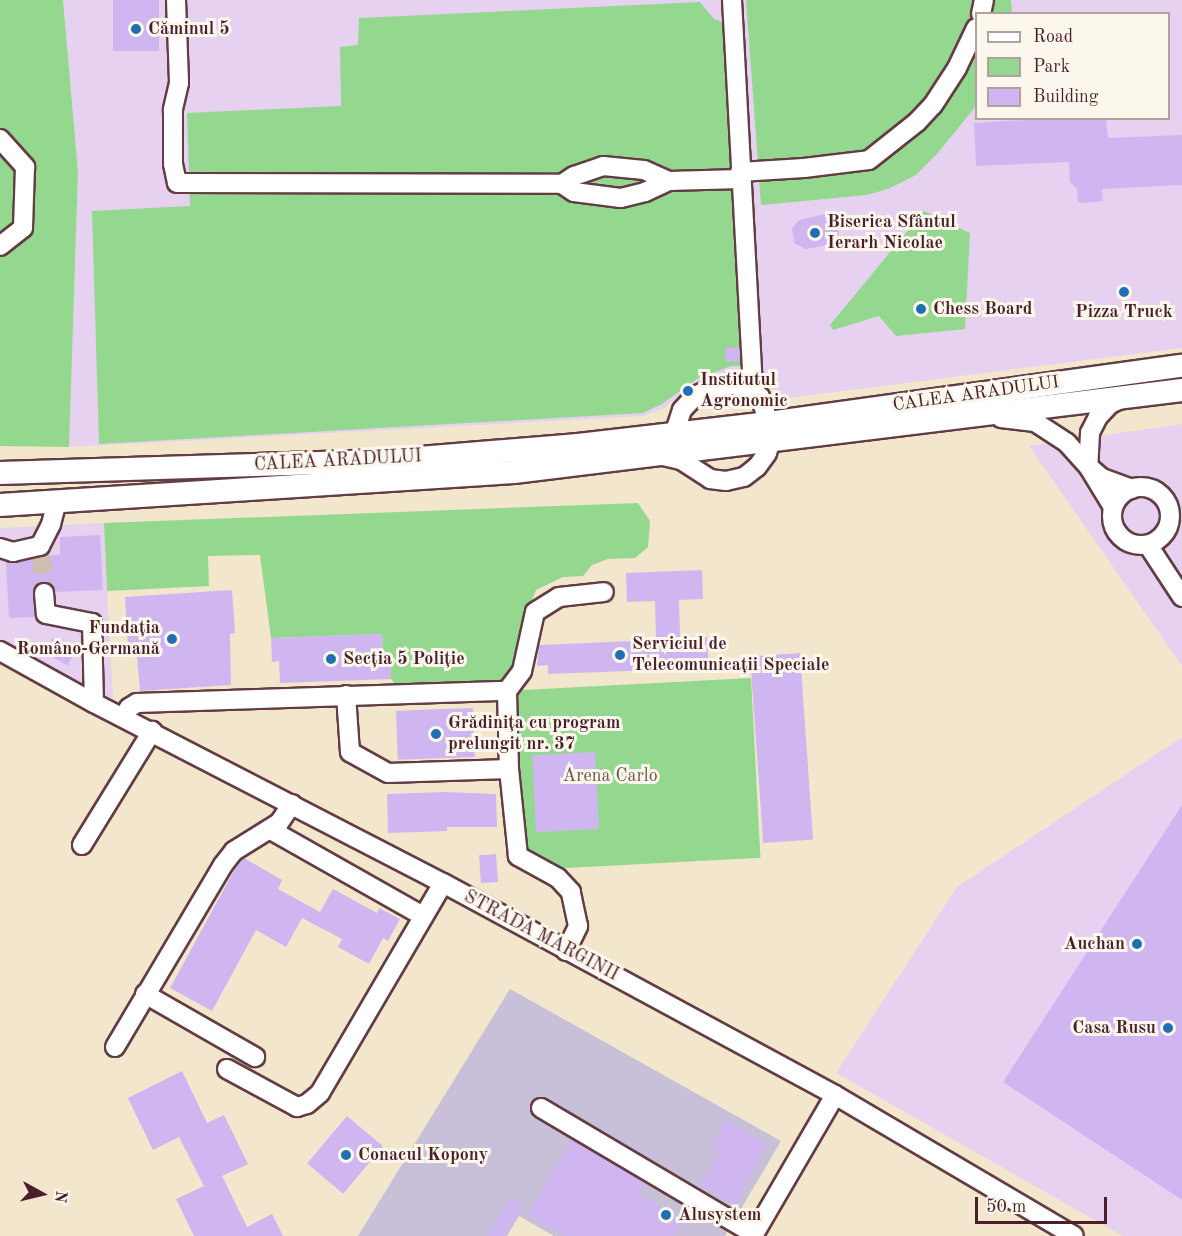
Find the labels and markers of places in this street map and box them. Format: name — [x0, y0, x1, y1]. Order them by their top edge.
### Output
place label: Căminul 5 — [148, 18, 230, 40]
marker: Căminul 5 — [129, 22, 143, 36]
place label: Biserica Sfântul Ierarh Nicolae — [827, 212, 956, 254]
marker: Biserica Sfântul Ierarh Nicolae — [808, 226, 822, 240]
marker: Pizza Truck — [1117, 285, 1131, 299]
place label: Chess Board — [933, 298, 1032, 320]
place label: Pizza Truck — [1075, 301, 1173, 323]
marker: Chess Board — [914, 302, 928, 316]
place label: Institutul Agronomic — [700, 370, 788, 412]
marker: Institutul Agronomic — [681, 384, 695, 398]
place label: Fundația Româno-Germană — [17, 618, 160, 660]
marker: Fundația Româno-Germană — [165, 632, 179, 646]
place label: Serviciul de Telecomunicații Speciale — [632, 634, 830, 676]
place label: Secția 5 Poliție — [343, 648, 465, 670]
marker: Serviciul de Telecomunicații Speciale — [613, 648, 627, 662]
marker: Secția 5 Poliție — [324, 652, 338, 666]
place label: Grădinița cu program prelungit nr. 37 — [448, 713, 620, 756]
marker: Grădinița cu program prelungit nr. 37 — [429, 727, 443, 741]
place label: Auchan — [1064, 933, 1125, 955]
marker: Auchan — [1130, 937, 1144, 951]
place label: Casa Rusu — [1072, 1017, 1156, 1039]
marker: Casa Rusu — [1161, 1021, 1175, 1035]
place label: Conacul Kopony — [358, 1144, 488, 1166]
marker: Conacul Kopony — [339, 1148, 353, 1162]
place label: Alusystem — [678, 1204, 761, 1226]
marker: Alusystem — [659, 1208, 673, 1222]

